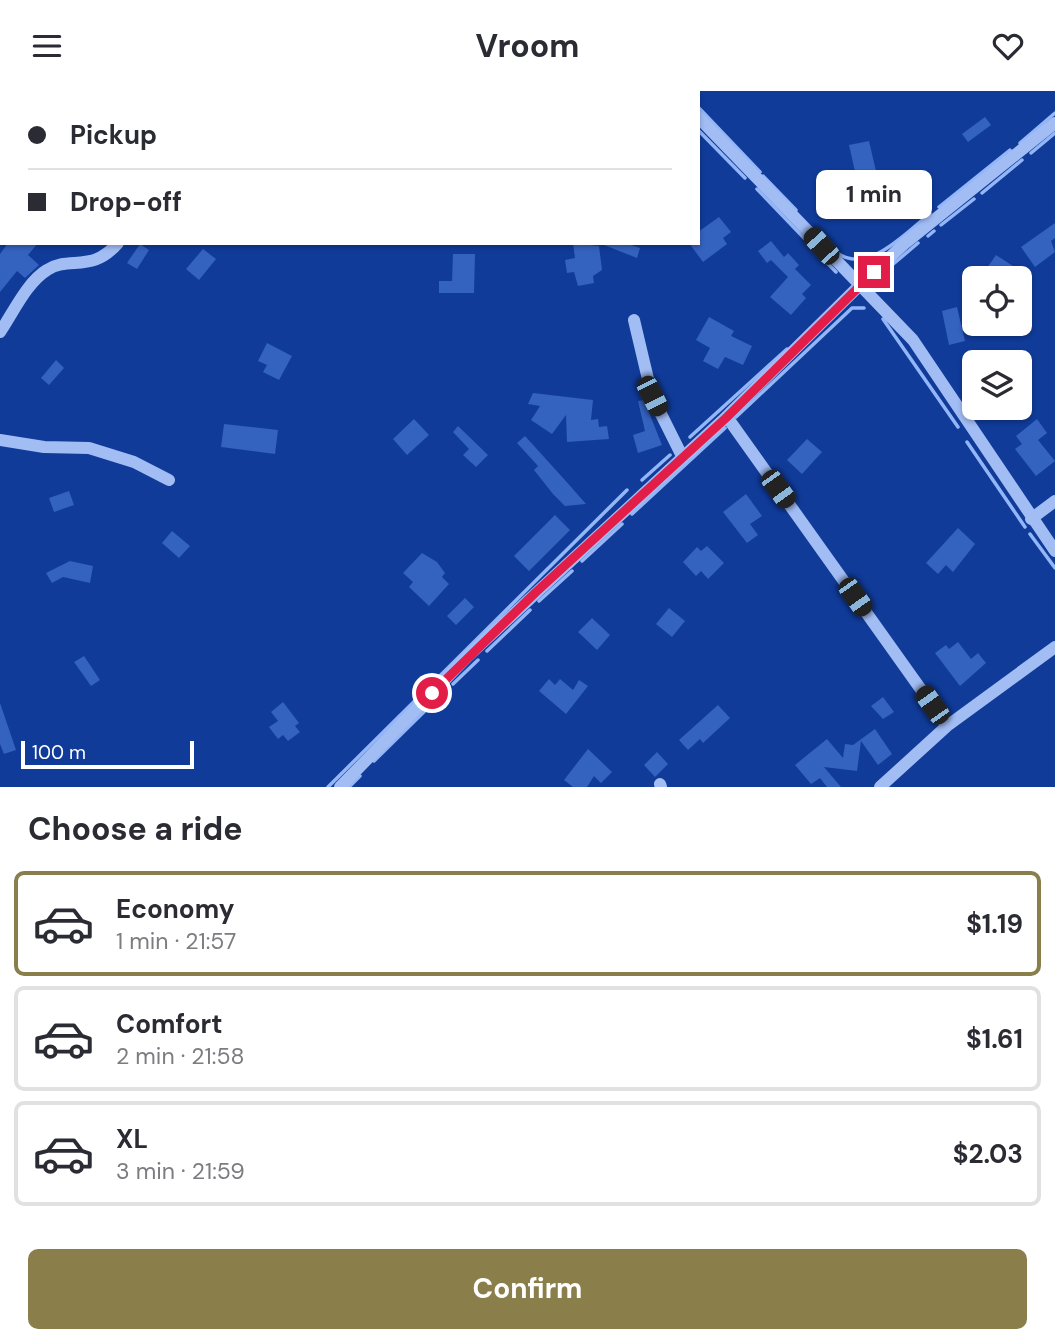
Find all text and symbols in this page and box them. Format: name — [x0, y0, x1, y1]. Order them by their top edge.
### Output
text: Vroom — [476, 25, 579, 67]
icon: menu — [28, 27, 66, 65]
icon: heart — [989, 27, 1027, 65]
text: Pickup — [70, 118, 157, 152]
callout: 1 min — [816, 171, 932, 219]
text: 1 min — [846, 179, 902, 209]
text: Drop-off — [70, 185, 182, 219]
car — [800, 223, 843, 269]
route end — [858, 256, 890, 288]
map controls — [962, 266, 1032, 420]
button: locate — [962, 266, 1032, 336]
button: layers — [962, 350, 1032, 420]
car — [634, 373, 671, 419]
car — [758, 466, 799, 512]
car — [835, 574, 876, 620]
route start — [416, 677, 448, 709]
car — [912, 682, 953, 728]
scale bar — [21, 737, 194, 769]
text: 100 m — [32, 740, 86, 765]
text: Choose a ride — [28, 808, 243, 850]
icon: car — [32, 892, 95, 955]
text: Economy — [116, 892, 234, 926]
text: $1.19 — [966, 907, 1023, 941]
text: 1 min · 21:57 — [116, 926, 236, 956]
icon: car — [32, 1007, 95, 1070]
text: Comfort — [116, 1007, 222, 1041]
text: $1.61 — [966, 1022, 1023, 1056]
text: 2 min · 21:58 — [116, 1041, 244, 1071]
icon: car — [32, 1122, 95, 1185]
text: XL — [116, 1122, 148, 1156]
text: $2.03 — [953, 1137, 1023, 1171]
text: 3 min · 21:59 — [116, 1156, 245, 1186]
button: Confirm — [28, 1249, 1027, 1329]

